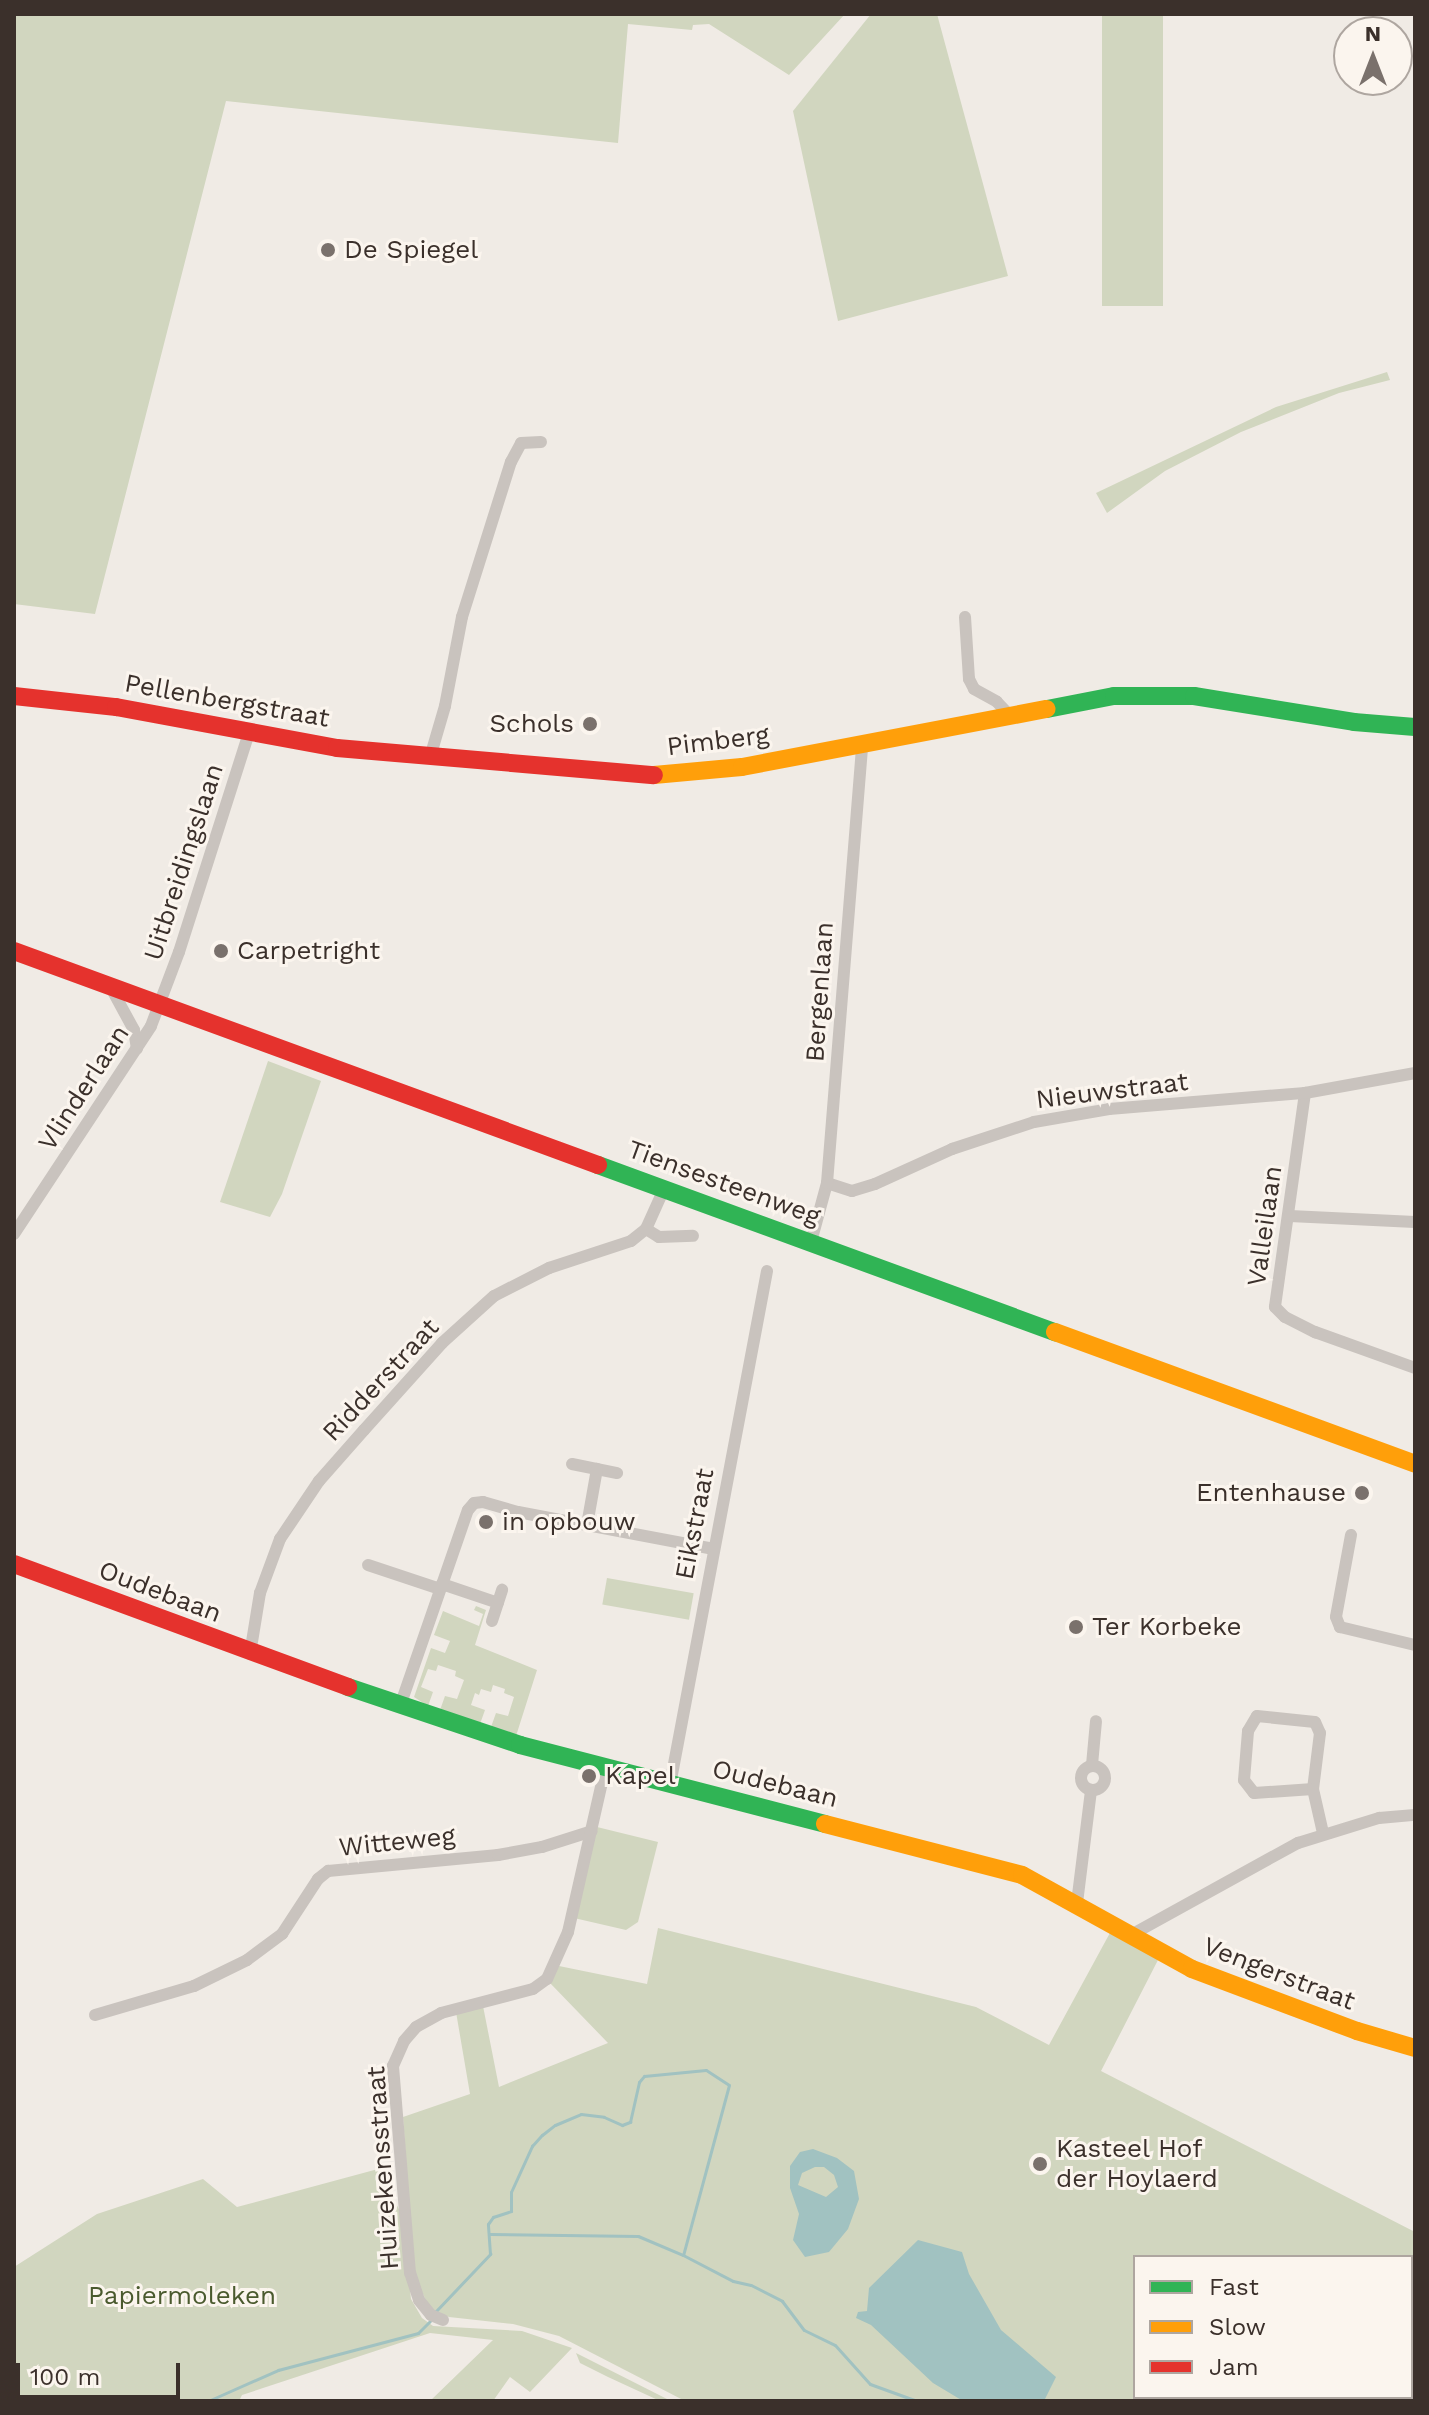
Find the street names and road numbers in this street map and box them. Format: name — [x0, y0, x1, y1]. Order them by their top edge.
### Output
street label: Pellenbergstraat — [122, 668, 332, 734]
street label: Pimberg — [665, 719, 771, 763]
street label: Uitbreidingslaan — [138, 760, 230, 964]
street label: Bergenlaan — [800, 921, 840, 1063]
street label: Vlinderlaan — [32, 1019, 136, 1157]
street label: Nieuwstraat — [1034, 1066, 1190, 1116]
street label: Tiensesteenweg — [623, 1134, 825, 1232]
street label: Valleilaan — [1241, 1164, 1289, 1288]
street label: Ridderstraat — [316, 1312, 446, 1448]
street label: Eikstraat — [669, 1466, 721, 1582]
street label: Oudebaan — [94, 1554, 226, 1630]
street label: Oudebaan — [709, 1753, 841, 1815]
street label: Witteweg — [337, 1820, 457, 1864]
street label: Vengerstraat — [1199, 1931, 1359, 2017]
street label: Huizekensstraat — [360, 2065, 406, 2271]

